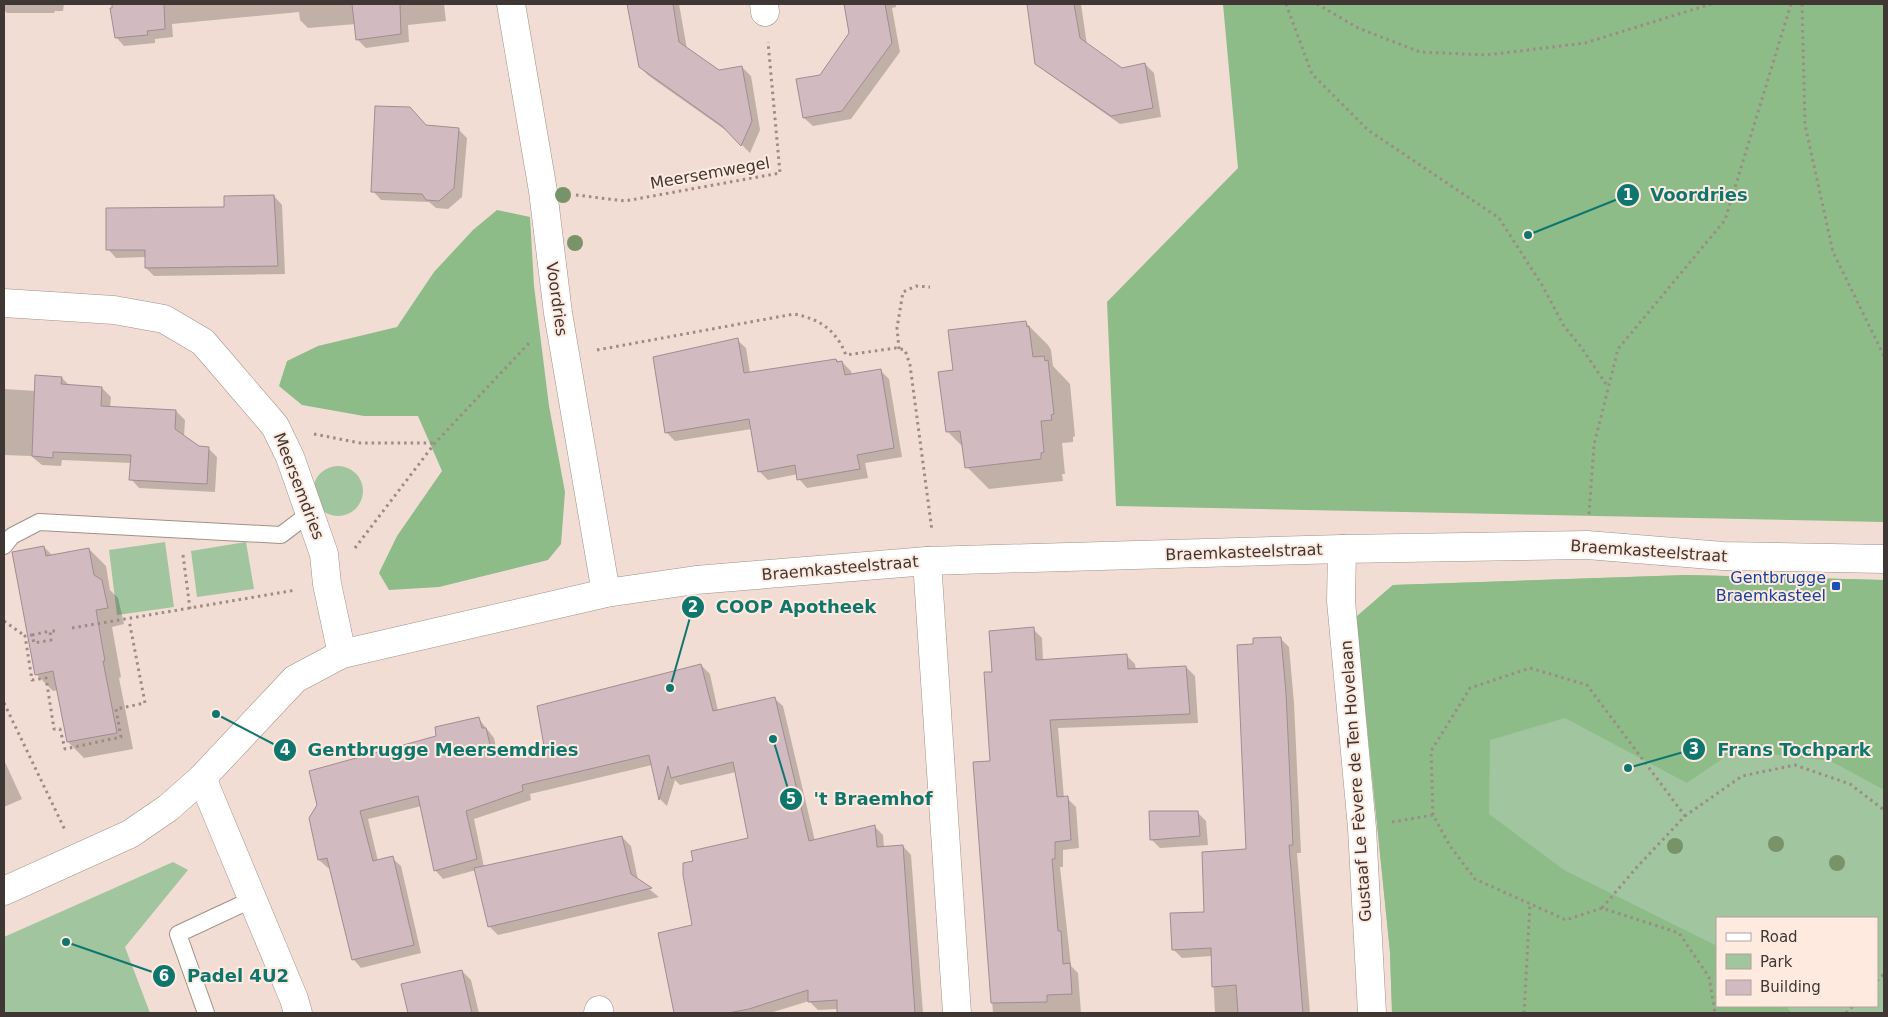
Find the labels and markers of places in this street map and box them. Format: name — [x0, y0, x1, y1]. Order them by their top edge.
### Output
callout: Voordries — [1615, 179, 1758, 212]
place label: Gentbrugge Braemkasteel — [1716, 568, 1826, 605]
marker: Gentbrugge Braemkasteel — [1830, 580, 1842, 592]
callout: COOP Apotheek — [681, 590, 886, 623]
callout: Gentbrugge Meersemdries — [273, 733, 589, 766]
callout: Frans Tochpark — [1682, 733, 1880, 766]
callout: 't Braemhof — [778, 783, 942, 816]
callout: Padel 4U2 — [152, 959, 299, 992]

